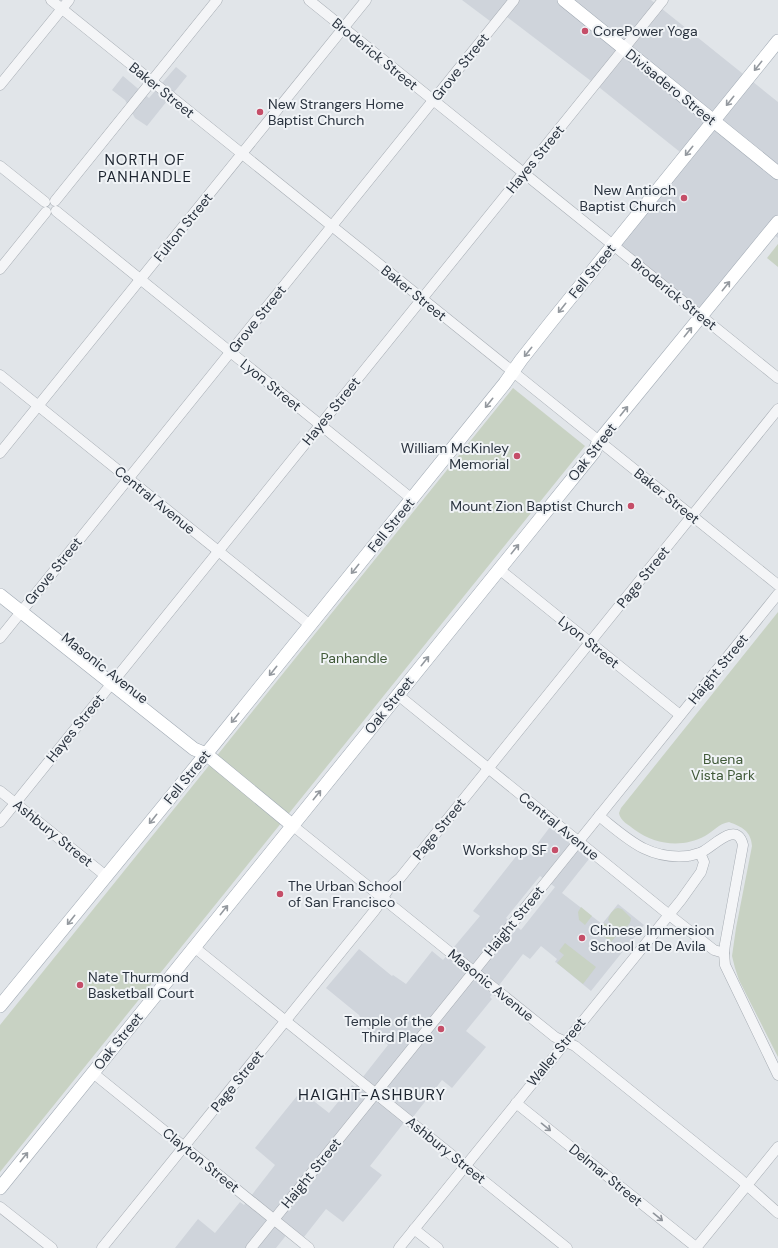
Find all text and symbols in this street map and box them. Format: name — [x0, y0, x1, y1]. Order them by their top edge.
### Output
street label: Broderick Street — [328, 14, 422, 94]
place label: CorePower Yoga — [593, 22, 698, 40]
marker: CorePower Yoga — [580, 26, 590, 36]
street label: Grove Street — [427, 30, 493, 104]
street label: Divisadero Street — [622, 45, 720, 129]
street label: Baker Street — [126, 58, 198, 122]
one-way arrow — [754, 60, 763, 71]
place label: New Strangers Home Baptist Church — [268, 95, 404, 129]
one-way arrow — [725, 96, 734, 106]
marker: New Strangers Home Baptist Church — [255, 107, 265, 117]
street label: Hayes Street — [502, 121, 568, 197]
one-way arrow — [685, 146, 693, 157]
district label: NORTH OF PANHANDLE — [98, 150, 192, 187]
place label: New Antioch Baptist Church — [580, 181, 676, 215]
street label: Fulton Street — [150, 189, 216, 265]
marker: New Antioch Baptist Church — [679, 193, 689, 203]
street label: Fell Street — [565, 240, 619, 302]
street label: Broderick Street — [627, 254, 721, 334]
street label: Baker Street — [378, 261, 450, 325]
one-way arrow — [722, 280, 730, 291]
street label: Grove Street — [224, 282, 290, 356]
one-way arrow — [558, 303, 567, 314]
one-way arrow — [684, 327, 692, 338]
one-way arrow — [523, 346, 532, 357]
street label: Lyon Street — [237, 355, 305, 415]
street label: Hayes Street — [298, 373, 364, 449]
one-way arrow — [485, 397, 493, 408]
one-way arrow — [619, 406, 628, 417]
street label: Oak Street — [564, 419, 620, 485]
place label: William McKinley Memorial — [401, 439, 509, 473]
marker: William McKinley Memorial — [512, 451, 522, 461]
street label: Central Avenue — [111, 462, 199, 538]
street label: Baker Street — [631, 464, 703, 528]
street label: Fell Street — [364, 494, 418, 556]
place label: Mount Zion Baptist Church — [450, 497, 623, 515]
marker: Mount Zion Baptist Church — [626, 501, 636, 511]
street label: Grove Street — [20, 534, 86, 608]
street label: Page Street — [613, 542, 673, 612]
one-way arrow — [511, 543, 520, 554]
one-way arrow — [351, 564, 359, 575]
street label: Lyon Street — [555, 612, 623, 672]
street label: Masonic Avenue — [58, 628, 152, 708]
street label: Haight Street — [684, 630, 752, 708]
park label: Panhandle — [320, 649, 388, 667]
one-way arrow — [420, 656, 429, 666]
one-way arrow — [269, 665, 278, 676]
street label: Oak Street — [360, 673, 418, 737]
street label: Hayes Street — [42, 690, 108, 766]
one-way arrow — [230, 713, 239, 724]
street label: Fell Street — [160, 746, 214, 808]
park label: Buena Vista Park — [691, 750, 755, 784]
street label: Central Avenue — [515, 788, 603, 864]
one-way arrow — [312, 789, 321, 800]
street label: Page Street — [409, 794, 469, 864]
street label: Ashbury Street — [9, 795, 97, 871]
one-way arrow — [149, 814, 158, 825]
place label: Workshop SF — [463, 841, 548, 859]
marker: Workshop SF — [550, 845, 560, 855]
place label: The Urban School of San Francisco — [288, 877, 402, 911]
street label: Haight Street — [480, 882, 548, 960]
marker: The Urban School of San Francisco — [275, 889, 285, 899]
one-way arrow — [220, 904, 229, 915]
one-way arrow — [66, 914, 75, 925]
place label: Chinese Immersion School at De Avila — [590, 921, 714, 955]
marker: Chinese Immersion School at De Avila — [577, 933, 587, 943]
street label: Masonic Avenue — [444, 945, 538, 1025]
place label: Nate Thurmond Basketball Court — [88, 968, 194, 1002]
marker: Nate Thurmond Basketball Court — [75, 980, 85, 990]
street label: Oak Street — [89, 1009, 147, 1073]
place label: Temple of the Third Place — [344, 1012, 433, 1046]
street label: Waller Street — [523, 1014, 589, 1090]
marker: Temple of the Third Place — [436, 1024, 446, 1034]
street label: Page Street — [207, 1046, 267, 1116]
district label: HAIGHT-ASHBURY — [298, 1084, 446, 1105]
street label: Ashbury Street — [402, 1112, 490, 1188]
one-way arrow — [541, 1123, 552, 1131]
street label: Clayton Street — [159, 1124, 243, 1196]
street label: Haight Street — [277, 1134, 345, 1212]
street label: Delmar Street — [566, 1140, 646, 1210]
one-way arrow — [20, 1152, 29, 1163]
one-way arrow — [653, 1213, 664, 1222]

